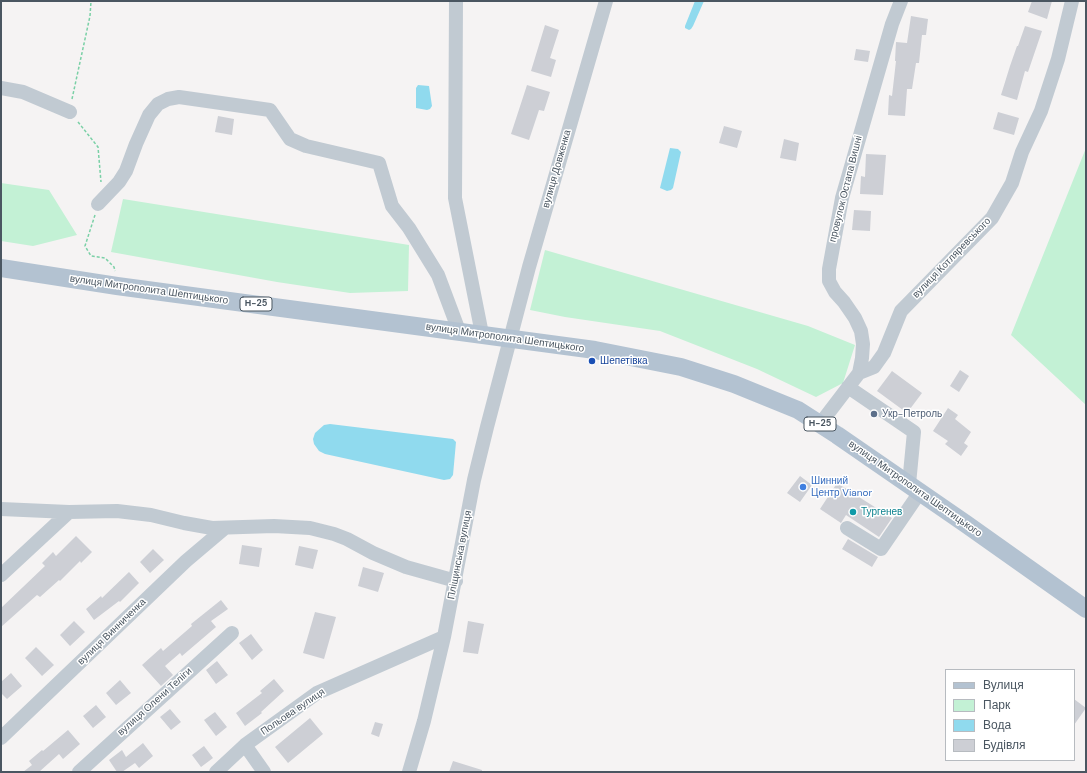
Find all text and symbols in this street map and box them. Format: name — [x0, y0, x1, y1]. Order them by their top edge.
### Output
street label: вулиця Довженка — [540, 129, 574, 209]
street label: провулок Остапа Вишні — [827, 134, 865, 244]
street label: вулиця Котляревського — [910, 215, 994, 301]
street label: вулиця Митрополита Шептицького — [69, 273, 229, 307]
road number: Н-25 — [240, 297, 272, 311]
street label: вулиця Митрополита Шептицького — [425, 321, 585, 355]
place label: Шепетівка — [600, 355, 648, 367]
marker: Шепетівка — [587, 356, 597, 366]
place label: Укр-Петроль — [882, 408, 942, 420]
marker: Укр-Петроль — [869, 409, 879, 419]
road number: Н-25 — [804, 417, 836, 431]
street label: вулиця Митрополита Шептицького — [846, 438, 984, 540]
place label: Шинний Центр Vianor — [811, 475, 872, 498]
marker: Шинний Центр Vianor — [798, 482, 808, 492]
place label: Тургенев — [861, 506, 902, 518]
marker: Тургенев — [848, 507, 858, 517]
street label: Пліщинська вулиця — [446, 510, 474, 600]
street label: вулиця Винниченка — [75, 596, 149, 668]
street label: вулиця Олени Теліги — [115, 665, 195, 739]
legend — [945, 669, 1075, 761]
text: Вулиця — [983, 677, 1024, 693]
street label: Польова вулиця — [259, 686, 327, 738]
text: Парк — [983, 697, 1010, 713]
text: Вода — [983, 717, 1011, 733]
text: Будівля — [983, 737, 1025, 753]

